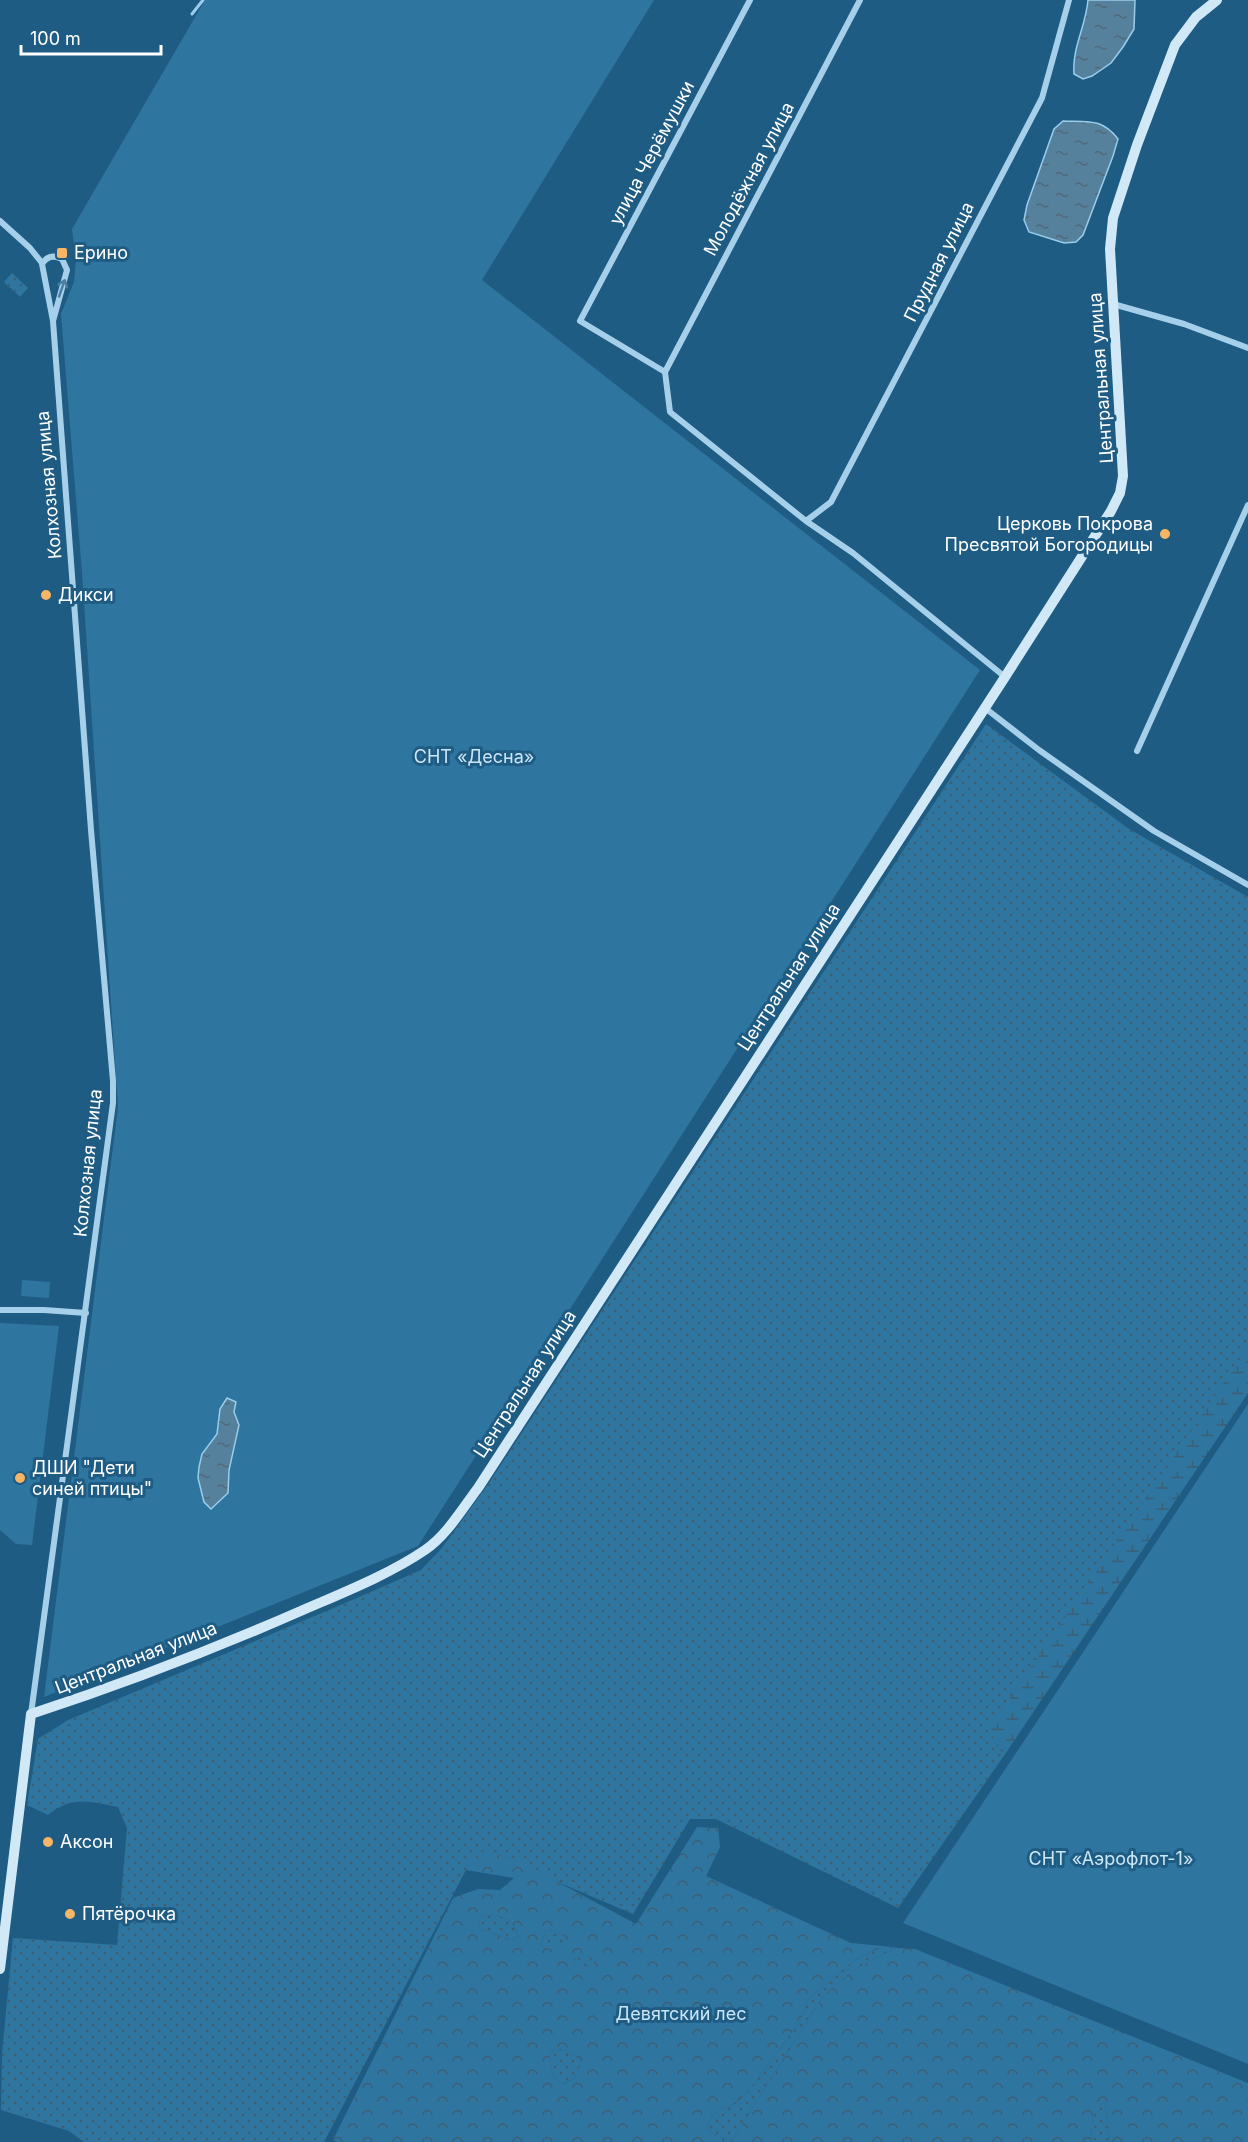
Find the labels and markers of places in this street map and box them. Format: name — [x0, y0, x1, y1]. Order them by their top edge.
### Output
place label: Ерино — [74, 242, 128, 263]
marker: Ерино — [55, 246, 69, 260]
place label: Церковь Покрова Пресвятой Богородицы — [945, 513, 1153, 555]
marker: Церковь Покрова Пресвятой Богородицы — [1158, 527, 1172, 541]
place label: Дикси — [58, 584, 114, 605]
marker: Дикси — [39, 588, 53, 602]
place label: ДШИ "Дети синей птицы" — [32, 1457, 152, 1499]
marker: ДШИ "Дети синей птицы" — [13, 1471, 27, 1485]
place label: Аксон — [60, 1831, 114, 1852]
marker: Аксон — [41, 1835, 55, 1849]
place label: Пятёрочка — [82, 1903, 176, 1924]
marker: Пятёрочка — [63, 1907, 77, 1921]

